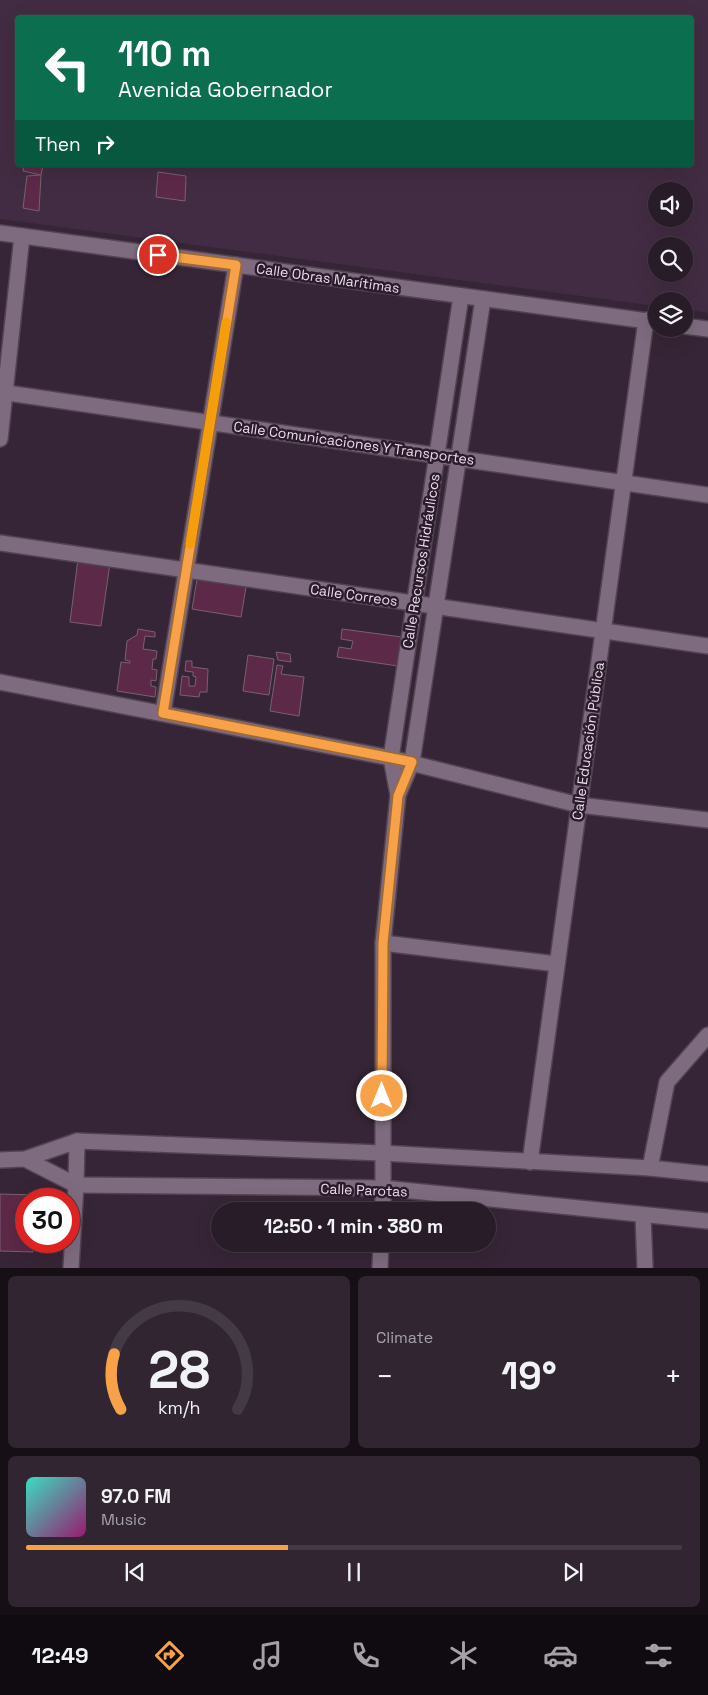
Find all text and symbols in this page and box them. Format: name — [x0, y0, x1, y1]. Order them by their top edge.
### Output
text: 110 m — [118, 32, 211, 76]
icon: left — [35, 35, 100, 100]
text: Avenida Gobernador — [118, 75, 333, 103]
icon: right — [91, 130, 119, 158]
text: Then — [35, 132, 81, 157]
map controls — [648, 182, 693, 337]
button: sound — [648, 182, 693, 227]
pin — [137, 234, 179, 276]
button: search — [648, 237, 693, 282]
icon: arrive — [144, 241, 172, 269]
street label: Calle Obras Marítimas — [255, 259, 401, 297]
button: layers — [648, 292, 693, 337]
street label: Calle Comunicaciones Y Transportes — [232, 417, 476, 469]
street label: Calle Recursos Hidráulicos — [398, 472, 444, 650]
street label: Calle Correos — [309, 580, 399, 610]
street label: Calle Educación Pública — [568, 661, 608, 821]
position arrow — [355, 1069, 407, 1121]
street label: Calle Parotas — [320, 1179, 408, 1201]
speed limit sign: 30 — [15, 1188, 80, 1253]
text: 12:50 · 1 min · 380 m — [264, 1214, 443, 1239]
text: Climate — [376, 1327, 433, 1348]
text: 28 — [148, 1337, 210, 1403]
text: 19° — [501, 1352, 557, 1400]
text: − — [376, 1358, 393, 1394]
text: + — [665, 1358, 682, 1394]
text: km/h — [158, 1396, 200, 1419]
text: 97.0 FM — [101, 1484, 171, 1509]
text: Music — [101, 1509, 147, 1530]
icon: previous — [121, 1558, 149, 1586]
icon: pause — [340, 1558, 368, 1586]
icon: next — [559, 1558, 587, 1586]
icon: directions — [152, 1638, 187, 1673]
icon: music — [250, 1638, 285, 1673]
icon: phone — [348, 1638, 383, 1673]
icon: climate — [446, 1638, 481, 1673]
icon: car — [543, 1638, 578, 1673]
icon: filters — [641, 1638, 676, 1673]
text: 12:49 — [31, 1641, 89, 1669]

